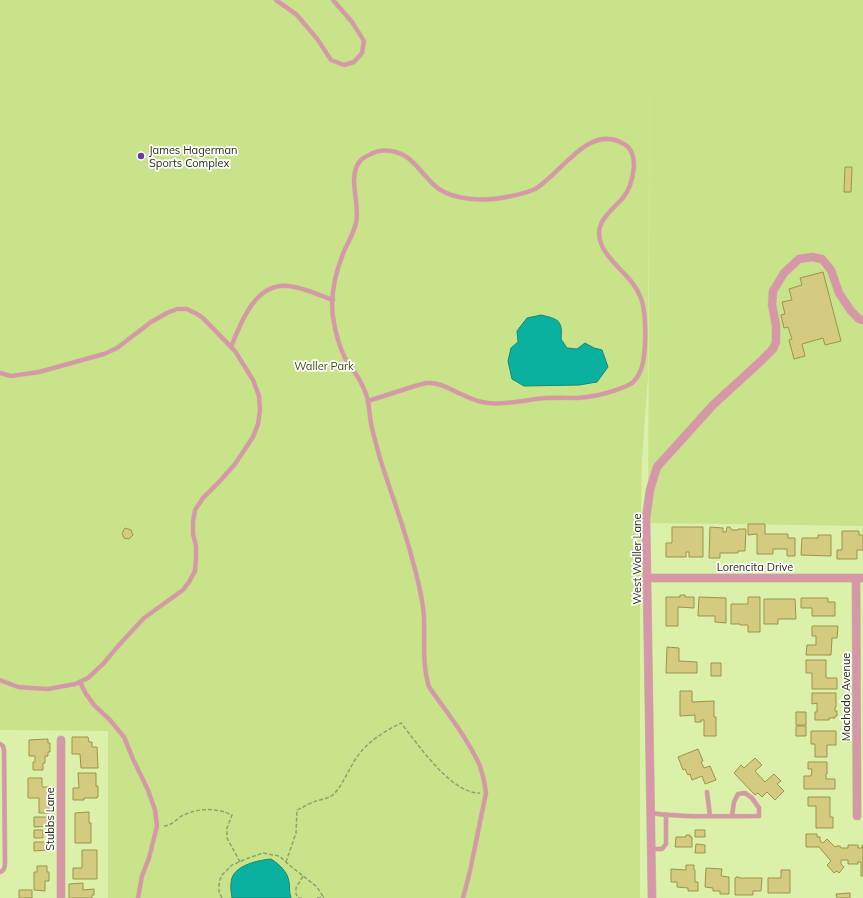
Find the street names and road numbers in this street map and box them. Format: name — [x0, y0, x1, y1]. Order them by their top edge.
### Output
street label: West Waller Lane — [630, 513, 644, 605]
street label: Lorencita Drive — [717, 560, 793, 574]
street label: Machado Avenue — [839, 653, 853, 741]
street label: Stubbs Lane — [43, 787, 57, 851]

